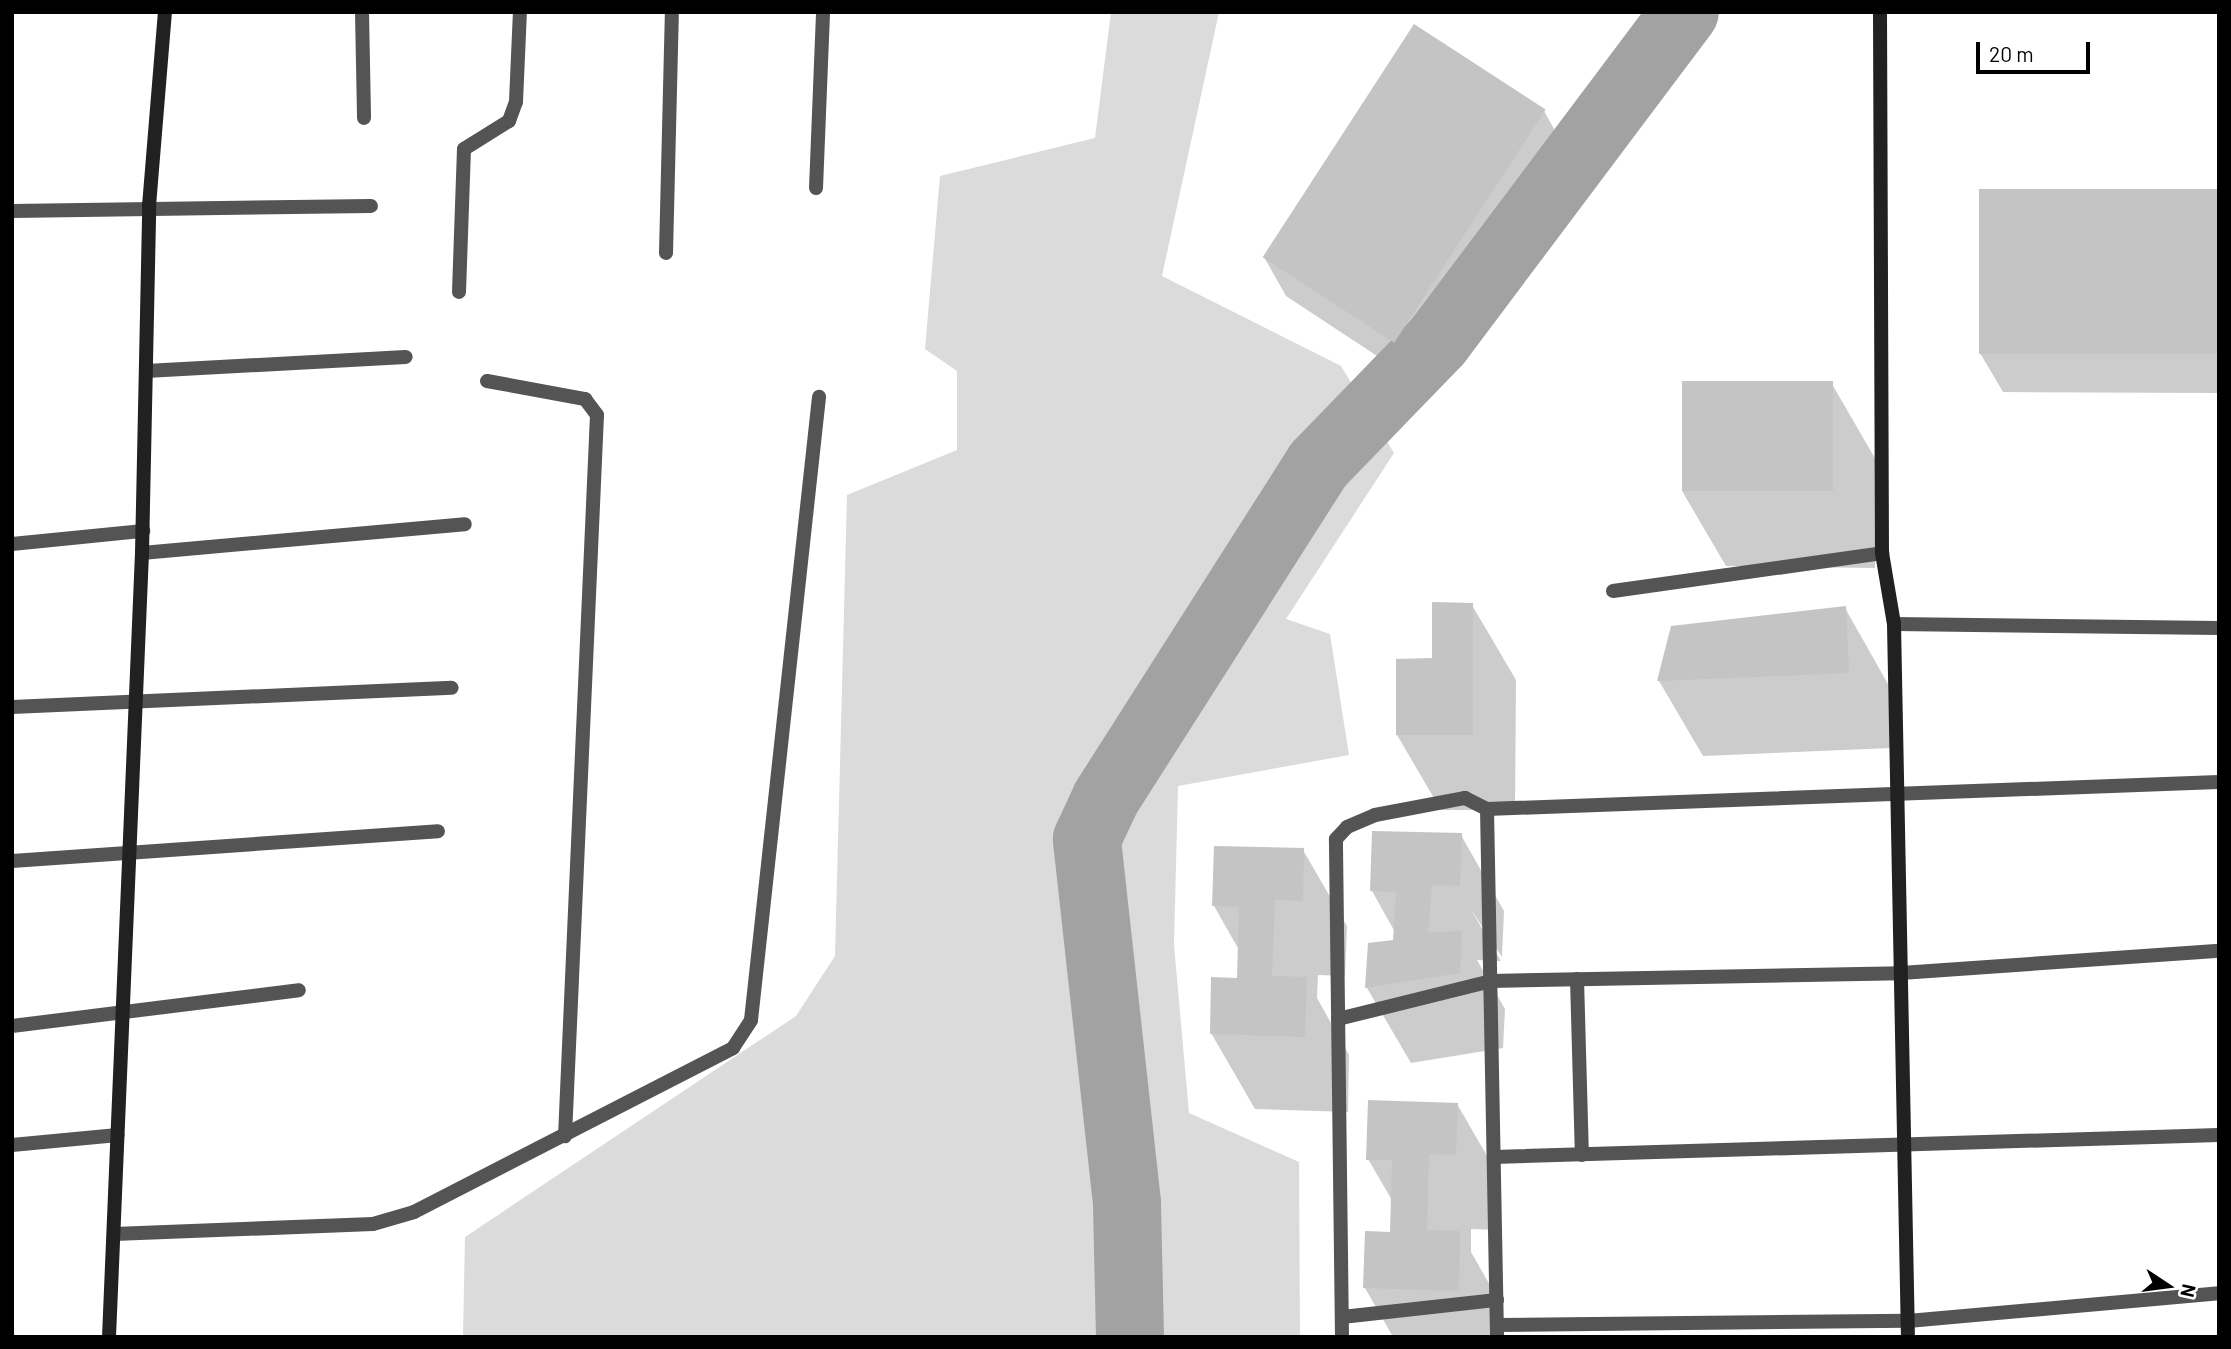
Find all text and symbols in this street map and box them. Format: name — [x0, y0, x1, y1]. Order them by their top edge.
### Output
scale bar — [1979, 28, 2093, 72]
text: 20 m — [1989, 41, 2034, 66]
north arrow — [2133, 1251, 2203, 1321]
text: N — [2176, 1282, 2202, 1300]

